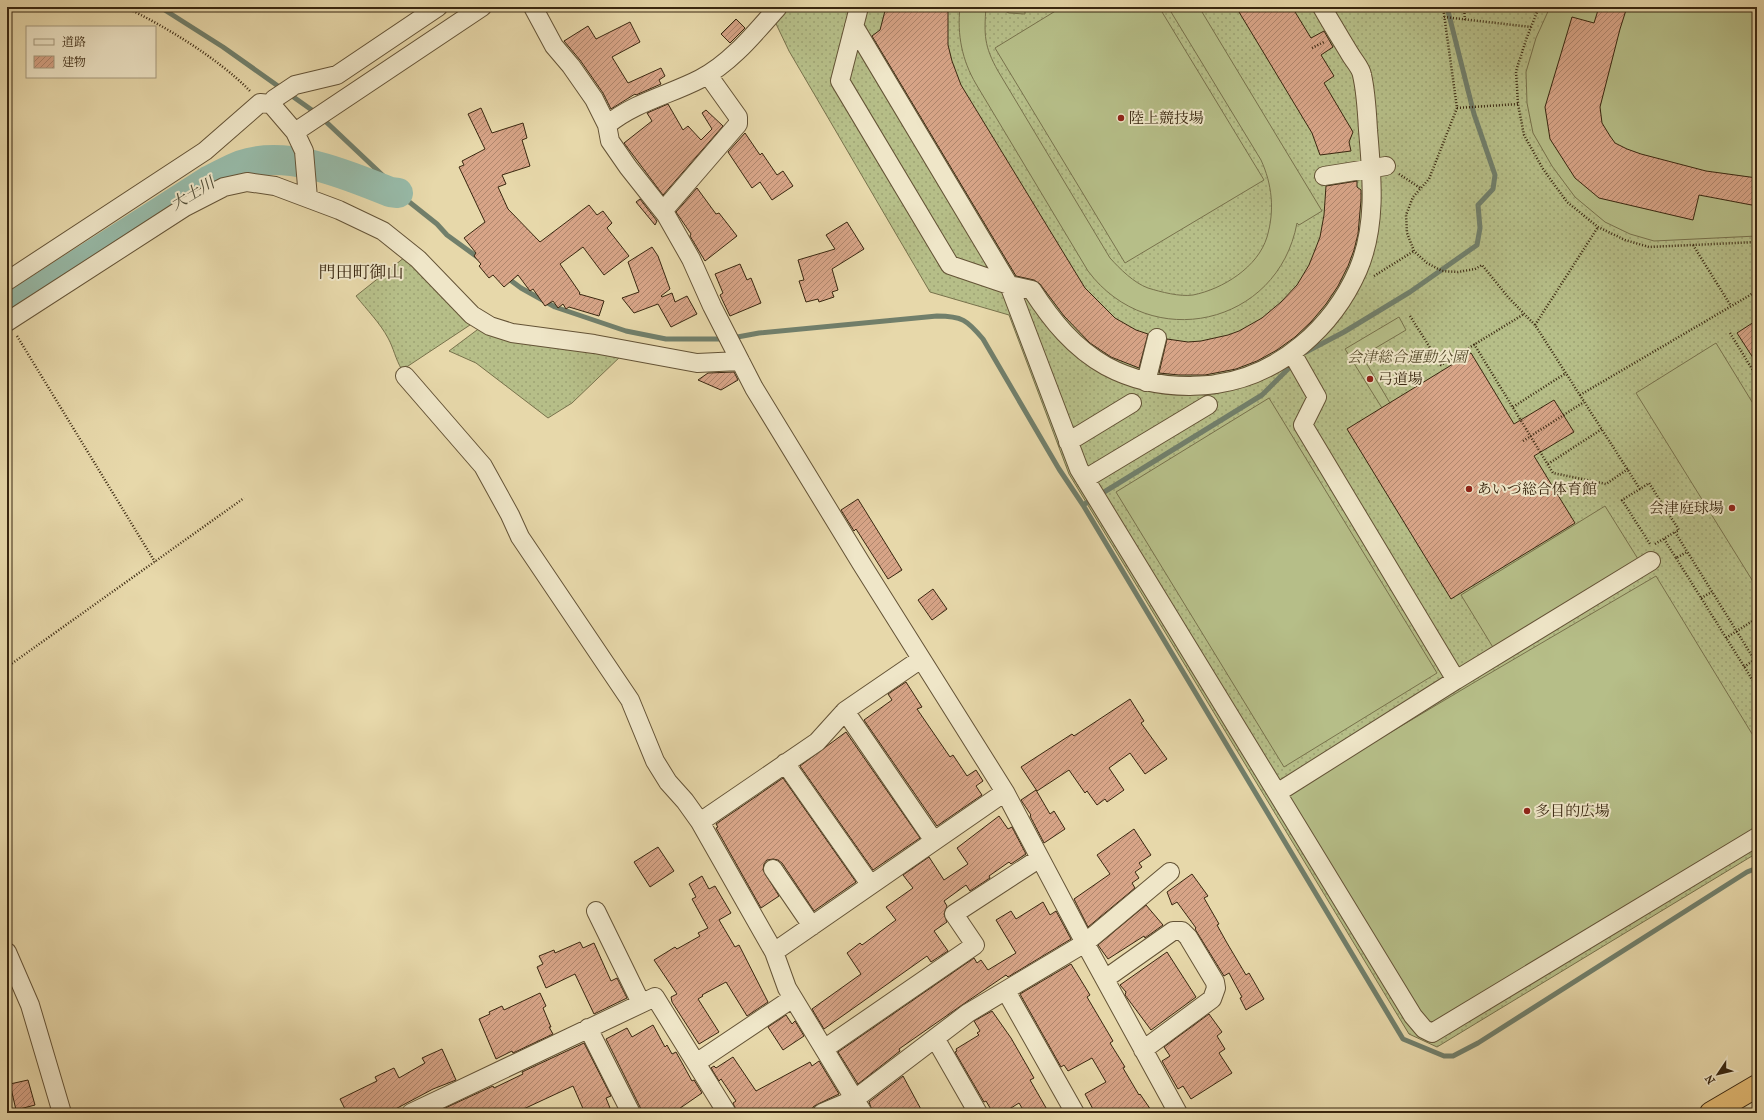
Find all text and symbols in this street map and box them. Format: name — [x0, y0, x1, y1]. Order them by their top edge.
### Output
legend — [26, 26, 156, 78]
text: 道路 — [62, 35, 86, 49]
text: 建物 — [62, 55, 86, 69]
place label: 陸上競技場 — [1129, 109, 1204, 127]
marker: 陸上競技場 — [1116, 113, 1126, 123]
water label: 大土川 — [167, 172, 219, 214]
district label: 門田町御山 — [319, 262, 404, 282]
park label: 会津総合運動公園 — [1347, 348, 1470, 366]
place label: 弓道場 — [1378, 370, 1423, 388]
marker: 弓道場 — [1365, 374, 1375, 384]
place label: あいづ総合体育館 — [1477, 480, 1597, 498]
marker: あいづ総合体育館 — [1464, 484, 1474, 494]
place label: 会津庭球場 — [1649, 499, 1724, 517]
marker: 会津庭球場 — [1727, 503, 1737, 513]
place label: 多目的広場 — [1535, 802, 1610, 820]
marker: 多目的広場 — [1522, 806, 1532, 816]
north arrow — [1698, 1054, 1738, 1094]
text: N — [1702, 1072, 1718, 1087]

